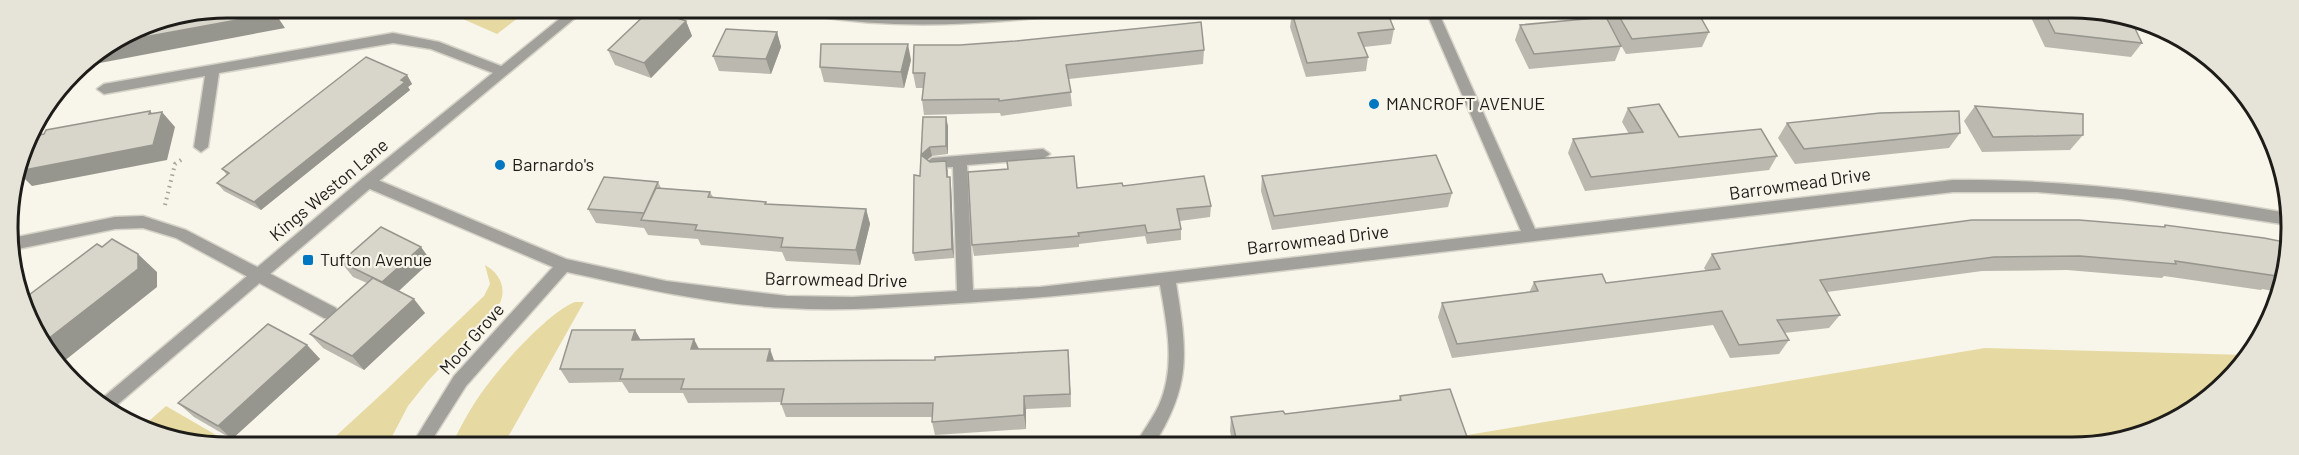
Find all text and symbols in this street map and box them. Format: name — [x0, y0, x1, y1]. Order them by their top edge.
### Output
place label: MANCROFT AVENUE — [1386, 92, 1545, 114]
marker: MANCROFT AVENUE — [1367, 97, 1381, 111]
street label: Kings Weston Lane — [265, 133, 392, 245]
place label: Barnardo's — [512, 153, 594, 175]
marker: Barnardo's — [493, 158, 507, 172]
street label: Barrowmead Drive — [1728, 162, 1872, 204]
street label: Barrowmead Drive — [1246, 219, 1390, 259]
place label: Tufton Avenue — [320, 248, 432, 270]
marker: Tufton Avenue — [301, 253, 315, 267]
street label: Barrowmead Drive — [764, 267, 908, 291]
street label: Moor Grove — [434, 298, 508, 379]

